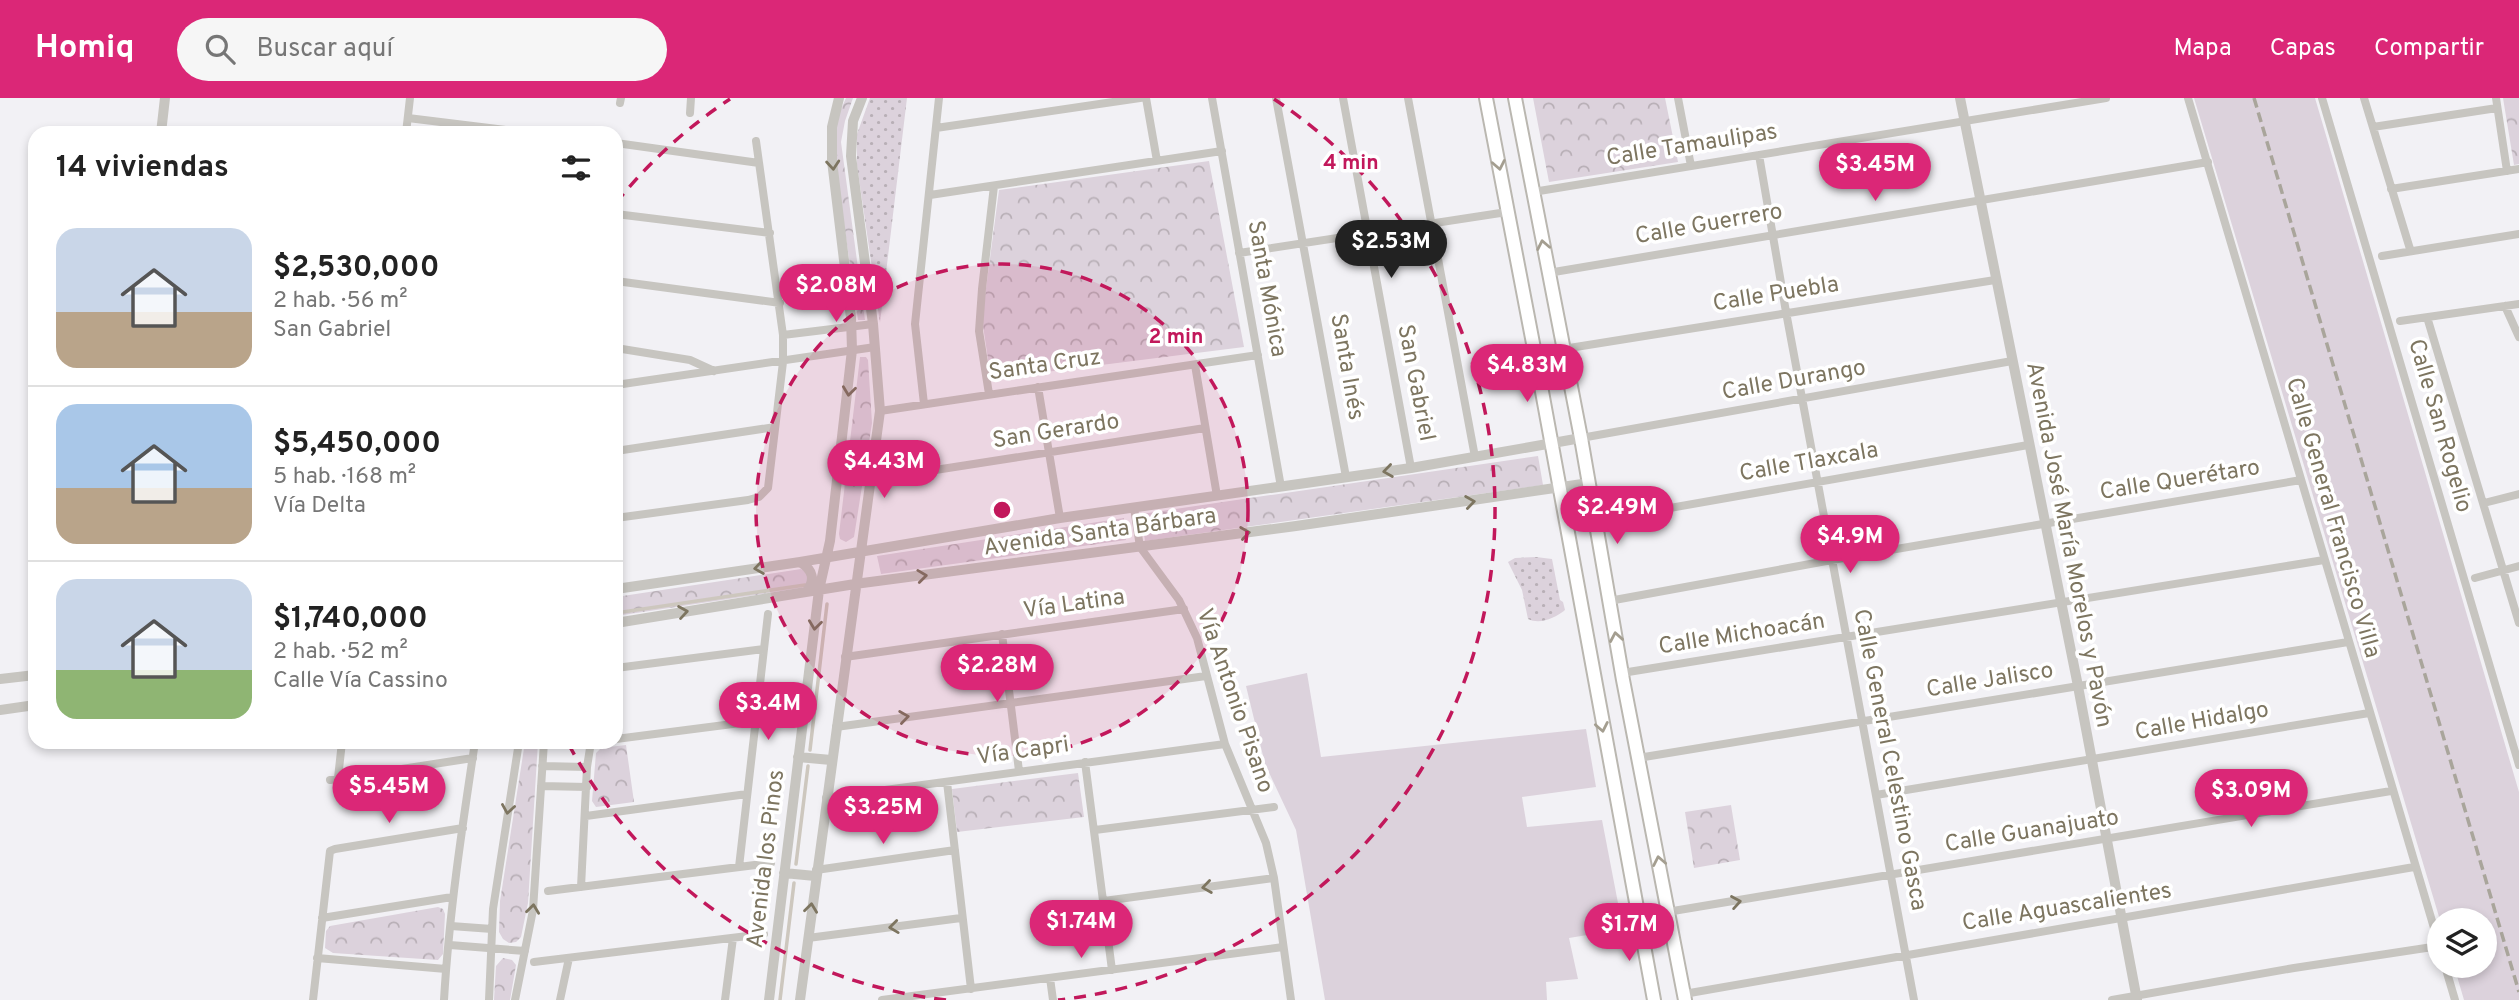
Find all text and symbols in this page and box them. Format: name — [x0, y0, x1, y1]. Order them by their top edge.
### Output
search box — [177, 18, 667, 81]
text: Homiq — [35, 28, 135, 70]
icon: search — [201, 30, 239, 68]
text: Buscar aquí — [257, 33, 393, 66]
text: Mapa — [2174, 34, 2232, 64]
text: Capas — [2270, 34, 2336, 64]
text: Compartir — [2374, 34, 2484, 64]
street label: Calle Tamaulipas — [1604, 118, 1780, 174]
pin: $3.45M — [1818, 144, 1932, 203]
icon: filters — [557, 149, 595, 187]
text: 14 viviendas — [56, 150, 229, 187]
text: 4 min — [1323, 150, 1379, 177]
text: $3.45M — [1835, 151, 1915, 180]
one-way arrow — [1491, 159, 1506, 171]
one-way arrow — [825, 160, 840, 171]
street label: Calle Guerrero — [1633, 198, 1785, 252]
street label: Santa Mónica — [1240, 218, 1292, 360]
pin: $2.53M — [1334, 220, 1448, 280]
text: $2.53M — [1351, 228, 1431, 257]
one-way arrow — [1536, 239, 1551, 251]
text: $2,530,000 — [273, 250, 439, 287]
icon: home — [112, 256, 196, 340]
pin: $2.08M — [779, 264, 893, 324]
street label: Calle Puebla — [1711, 271, 1841, 319]
text: $2.08M — [795, 272, 877, 301]
text: 2 hab. · 56 m² — [273, 287, 408, 316]
street label: Santa Inés — [1322, 311, 1370, 423]
text: San Gabriel — [273, 316, 391, 345]
street label: San Gabriel — [1389, 322, 1441, 444]
text: 2 min — [1149, 324, 1203, 351]
street label: Calle San Rogelio — [2400, 336, 2478, 516]
street label: Santa Cruz — [987, 344, 1103, 388]
pin: $4.83M — [1470, 344, 1584, 404]
text: $4.83M — [1487, 352, 1568, 381]
street label: Calle Durango — [1720, 354, 1868, 408]
street label: Avenida José María Morelos y Pavón — [2018, 360, 2118, 730]
street label: Calle General Francisco Villa — [2278, 374, 2386, 662]
one-way arrow — [841, 385, 856, 397]
street label: San Gerardo — [991, 408, 1121, 456]
text: $5,450,000 — [273, 426, 441, 463]
icon: home — [112, 432, 196, 516]
street label: Calle Tlaxcala — [1737, 437, 1881, 489]
pin: $4.43M — [827, 440, 941, 500]
text: $4.43M — [843, 448, 925, 477]
street label: Calle Querétaro — [2098, 454, 2262, 508]
text: 5 hab. · 168 m² — [273, 463, 416, 492]
one-way arrow — [1382, 463, 1394, 478]
pin: $2.49M — [1560, 486, 1674, 546]
text: Vía Delta — [273, 492, 366, 521]
one-way arrow — [1465, 494, 1476, 509]
text: $2.49M — [1576, 494, 1658, 523]
centre of rings — [990, 498, 1014, 522]
street label: Avenida Santa Bárbara — [982, 502, 1218, 564]
pin: $4.9M — [1801, 516, 1899, 575]
text: $4.9M — [1817, 523, 1883, 552]
one-way arrow — [1239, 526, 1251, 541]
one-way arrow — [753, 560, 765, 575]
one-way arrow — [917, 568, 928, 583]
street label: Vía Latina — [1021, 584, 1127, 626]
text: $1,740,000 — [273, 601, 428, 638]
one-way arrow — [677, 605, 689, 620]
street label: Vía Antonio Pisano — [1189, 605, 1279, 797]
icon: home — [112, 607, 196, 691]
street label: Calle General Celestino Gasca — [1846, 607, 1932, 913]
street label: Calle Michoacán — [1657, 608, 1827, 662]
one-way arrow — [807, 619, 822, 631]
one-way arrow — [1609, 631, 1624, 643]
text: 2 hab. · 52 m² — [273, 638, 408, 667]
pin: $2.28M — [940, 644, 1054, 704]
text: $2.28M — [957, 652, 1037, 681]
street label: Calle Jalisco — [1924, 657, 2056, 705]
text: Calle Vía Cassino — [273, 667, 448, 696]
pin: $3.4M — [719, 682, 817, 742]
text: $3.4M — [735, 690, 801, 719]
street label: Calle Hidalgo — [2133, 696, 2271, 748]
one-way arrow — [898, 710, 910, 725]
one-way arrow — [1594, 721, 1609, 733]
street label: Vía Capri — [975, 731, 1071, 773]
pin: $5.45M — [332, 766, 446, 825]
street label: Avenida los Pinos — [742, 768, 792, 950]
pin: $3.09M — [2194, 770, 2308, 829]
text: $5.45M — [349, 773, 429, 802]
text: $3.09M — [2211, 777, 2291, 806]
pin: $3.25M — [826, 786, 940, 846]
text: $3.25M — [843, 794, 923, 823]
one-way arrow — [501, 804, 516, 815]
street label: Calle Guanajuato — [1943, 804, 2121, 860]
one-way arrow — [1652, 855, 1667, 867]
street label: Calle Aguascalientes — [1960, 877, 2174, 939]
one-way arrow — [1201, 880, 1212, 895]
one-way arrow — [1730, 895, 1742, 910]
pin: $1.74M — [1024, 900, 1138, 960]
one-way arrow — [804, 902, 819, 914]
one-way arrow — [525, 903, 540, 915]
pin: $1.7M — [1580, 904, 1678, 963]
text: $1.74M — [1046, 908, 1116, 937]
map controls — [2427, 908, 2497, 978]
button: layers — [2427, 908, 2497, 978]
text: $1.7M — [1600, 911, 1658, 940]
one-way arrow — [888, 919, 900, 934]

